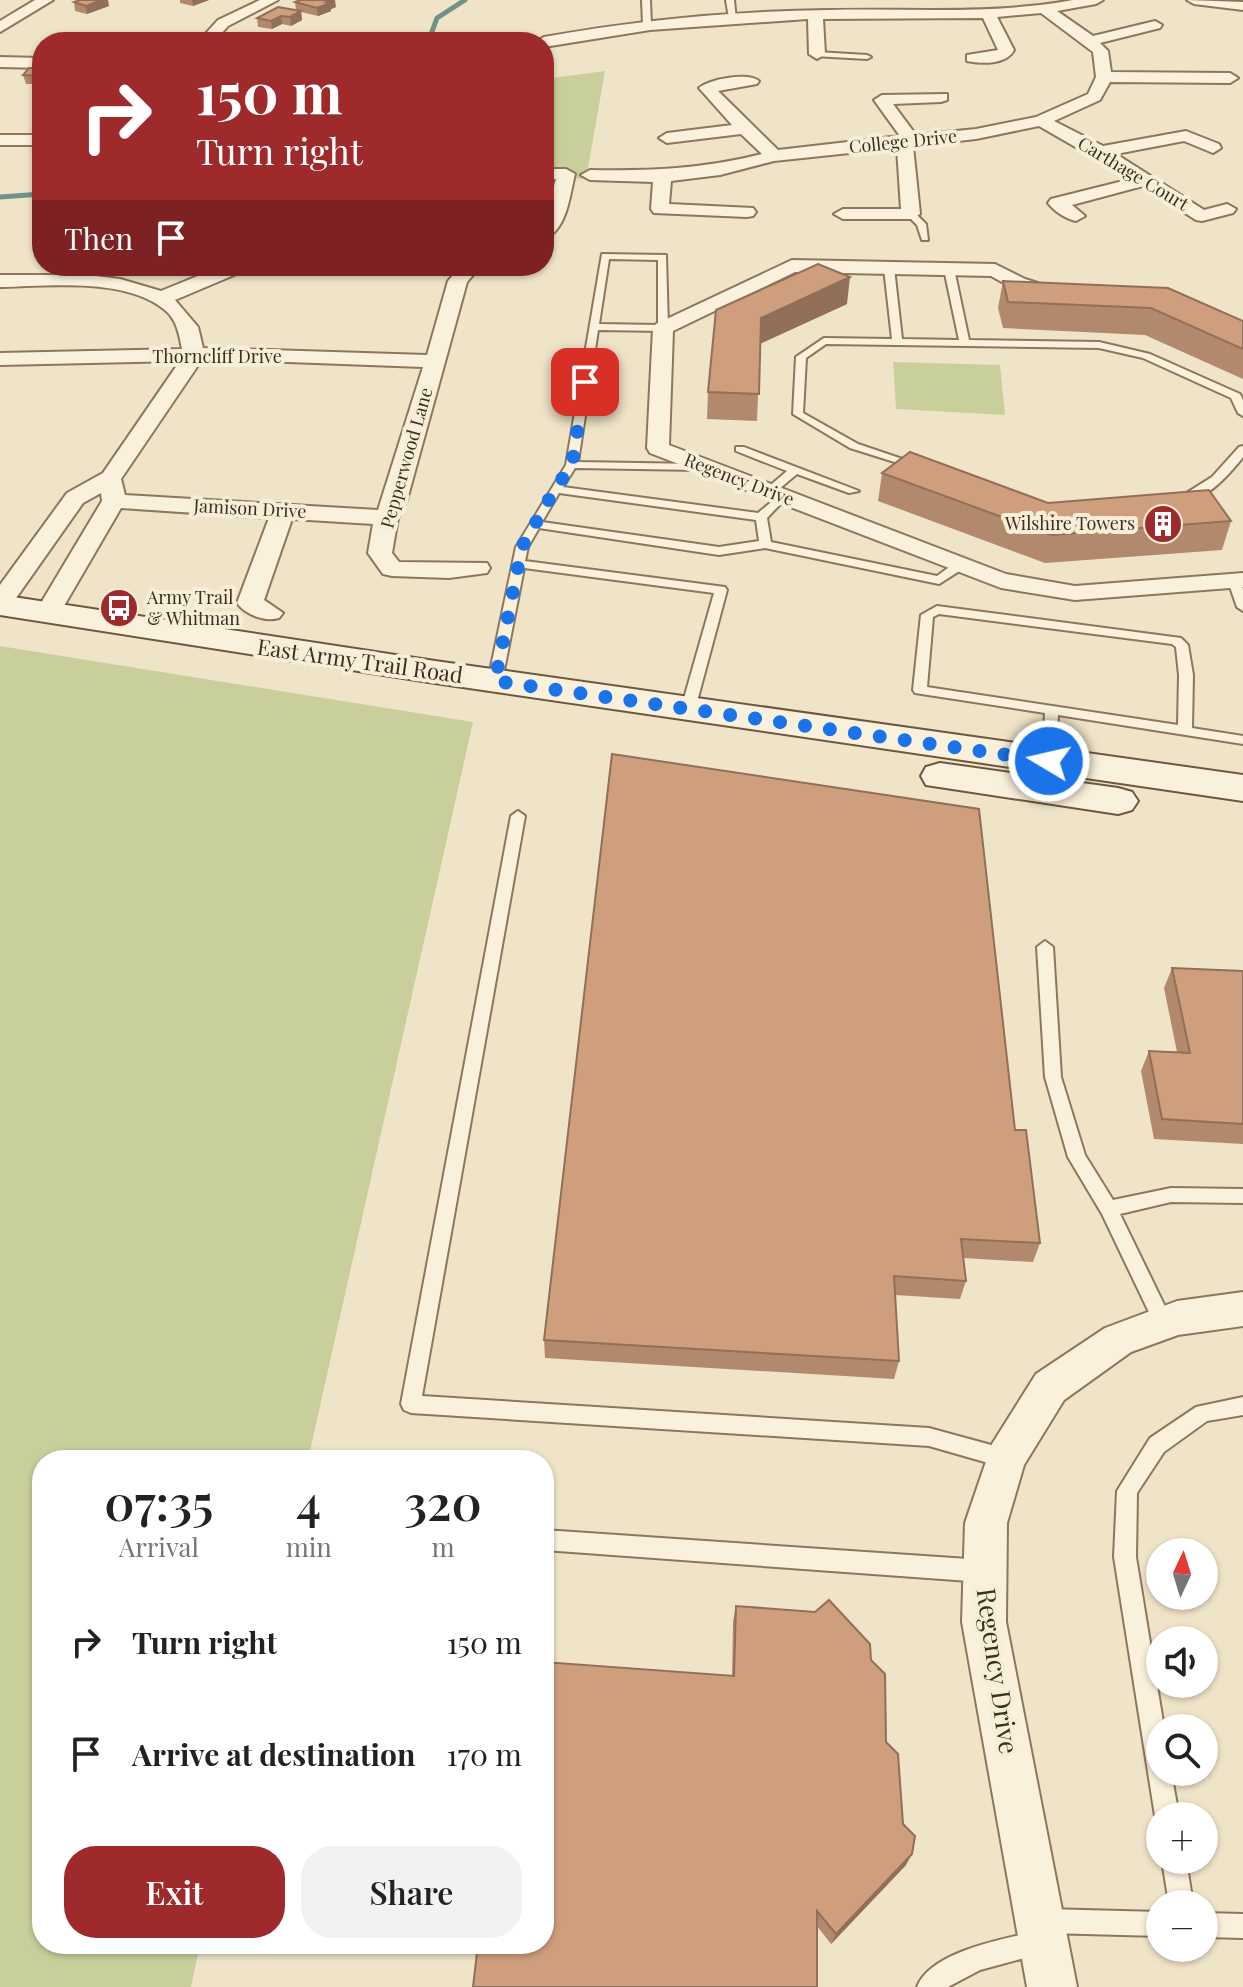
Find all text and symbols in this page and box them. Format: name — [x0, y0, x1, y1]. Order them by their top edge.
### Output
text: 150 m — [196, 54, 342, 129]
icon: right — [64, 64, 168, 168]
street label: College Drive — [848, 123, 958, 159]
text: Turn right — [196, 126, 363, 174]
street label: Carthage Court — [1074, 131, 1194, 216]
icon: arrive — [149, 216, 193, 260]
text: Then — [64, 218, 133, 258]
street label: Thorncliff Drive — [152, 344, 282, 368]
pin — [551, 348, 619, 416]
icon: arrive — [563, 360, 607, 404]
street label: Pepperwood Lane — [374, 385, 438, 531]
street label: Regency Drive — [681, 447, 798, 511]
street label: Jamison Drive — [192, 493, 307, 523]
building icon: Wilshire Towers — [1142, 503, 1184, 545]
place label: Wilshire Towers — [1004, 511, 1135, 535]
place label: Army Trail & Whitman — [146, 585, 240, 630]
bus stop icon: Army Trail & Whitman — [98, 587, 140, 629]
street label: East Army Trail Road — [255, 631, 465, 689]
position arrow — [1007, 719, 1091, 803]
text: 07:35 — [104, 1469, 213, 1533]
text: 4 — [296, 1469, 321, 1533]
text: 320 — [404, 1469, 482, 1533]
text: Arrival — [119, 1529, 199, 1564]
text: min — [286, 1529, 332, 1564]
text: m — [431, 1529, 454, 1564]
north arrow — [1146, 1538, 1218, 1610]
map controls — [1146, 1538, 1218, 1962]
street label: Regency Drive — [970, 1586, 1027, 1756]
icon: right — [64, 1620, 108, 1664]
text: Turn right — [132, 1622, 277, 1662]
text: 150 m — [447, 1622, 522, 1662]
button: sound — [1146, 1626, 1218, 1698]
button: search — [1146, 1714, 1218, 1786]
icon: arrive — [64, 1732, 108, 1776]
text: Arrive at destination — [132, 1734, 415, 1774]
text: 170 m — [447, 1734, 522, 1774]
button: + — [1146, 1802, 1218, 1874]
button: Exit — [64, 1846, 285, 1938]
button: Share — [301, 1846, 522, 1938]
button: − — [1146, 1890, 1218, 1962]

